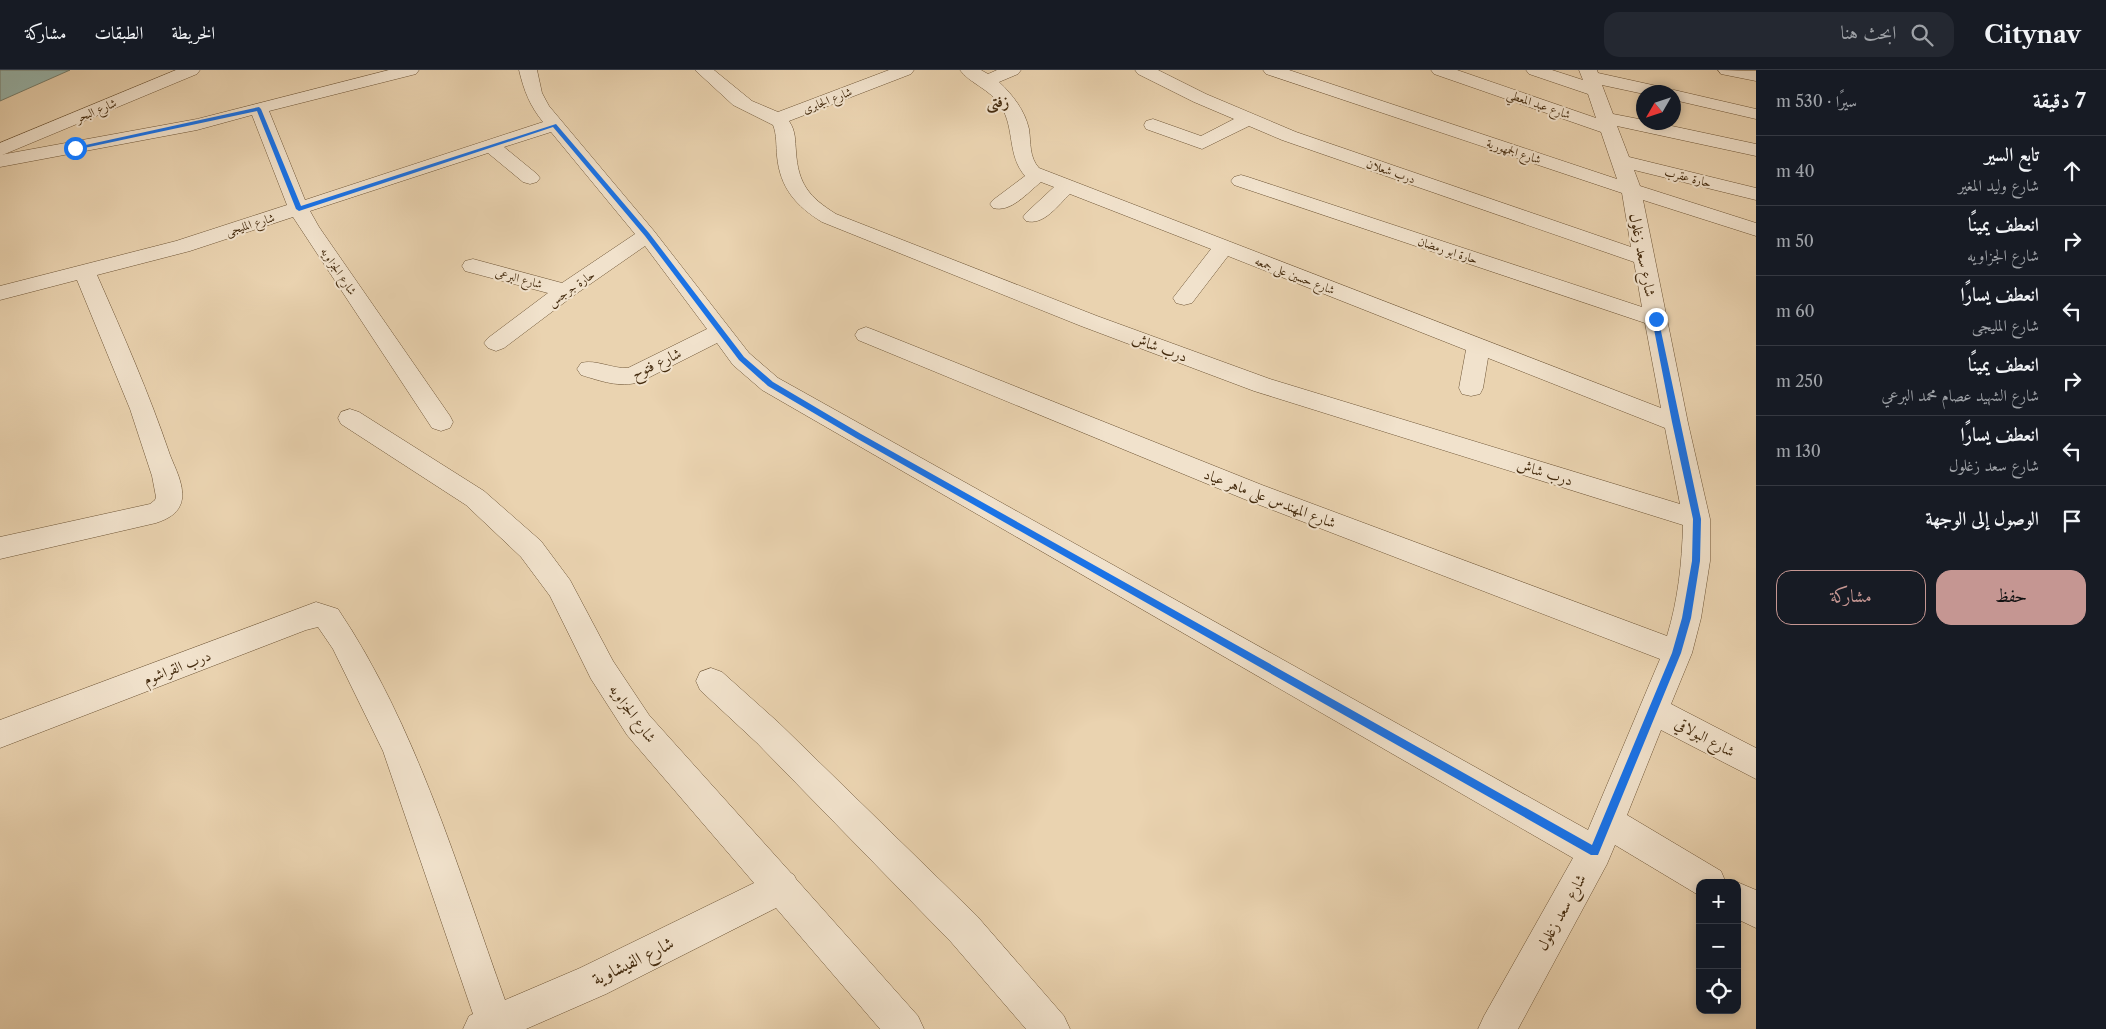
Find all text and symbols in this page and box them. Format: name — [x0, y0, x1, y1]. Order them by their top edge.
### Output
search box — [1604, 12, 1954, 57]
text: Citynav — [1984, 20, 2081, 49]
text: ابحث هنا — [1841, 21, 1896, 44]
icon: search — [1908, 21, 1936, 49]
text: مشاركة — [25, 22, 66, 44]
text: الطبقات — [94, 22, 143, 44]
text: الخريطة — [171, 22, 215, 44]
street label: شارع الجابرى — [800, 84, 855, 120]
north arrow — [1636, 85, 1681, 130]
street label: شارع عبد المعطي — [1504, 86, 1573, 127]
text: 7 دقيقة — [2033, 88, 2086, 113]
district label: زفتى — [987, 91, 1010, 114]
text: سيرًا · 530 m — [1776, 91, 1857, 111]
street label: شارع البحر — [71, 95, 120, 130]
street label: شارع الجمهورية — [1484, 135, 1543, 171]
route start — [64, 137, 87, 160]
text: تابع السير — [1985, 143, 2039, 166]
street label: درب شعلان — [1364, 156, 1417, 187]
icon: ahead — [2058, 157, 2086, 185]
text: 40 m — [1776, 161, 1815, 181]
street label: حارة عقرب — [1663, 164, 1713, 191]
text: شارع وليد المغير — [1958, 175, 2039, 195]
street label: شارع المليجى — [224, 209, 278, 242]
street label: شارع سعد زغلول — [1622, 212, 1660, 299]
text: انعطف يمينًا — [1968, 213, 2039, 236]
icon: right — [2058, 227, 2086, 255]
text: 50 m — [1776, 231, 1814, 251]
street label: حارة ابو رمضان — [1416, 233, 1480, 268]
street label: شارع الجزاويه — [314, 244, 360, 300]
text: شارع الجزاويه — [1967, 245, 2039, 265]
street label: شارع حسين على جمعه — [1251, 253, 1337, 301]
street label: شارع البرعى — [493, 265, 544, 295]
street label: حارة جرجس — [545, 266, 598, 311]
text: انعطف يسارًا — [1960, 283, 2039, 306]
icon: left — [2058, 297, 2086, 325]
text: 60 m — [1776, 301, 1815, 321]
route end — [1645, 308, 1668, 331]
text: شارع المليجى — [1972, 315, 2039, 335]
street label: درب شاش — [1130, 328, 1190, 366]
street label: شارع فتوح — [628, 343, 686, 386]
text: انعطف يمينًا — [1968, 353, 2039, 376]
icon: right — [2058, 367, 2086, 395]
text: 250 m — [1776, 371, 1823, 391]
text: شارع الشهيد عصام محمد البرعي — [1882, 385, 2039, 405]
text: انعطف يسارًا — [1960, 423, 2039, 446]
icon: left — [2058, 437, 2086, 465]
text: 130 m — [1776, 441, 1821, 461]
street label: درب شاش — [1515, 455, 1575, 489]
text: شارع سعد زغلول — [1949, 455, 2039, 475]
street label: شارع المهندس على ماهر عياد — [1200, 464, 1339, 536]
text: الوصول إلى الوجهة — [1925, 507, 2039, 530]
icon: arrive — [2058, 507, 2086, 535]
button: مشاركة — [1776, 570, 1926, 625]
button: حفظ — [1936, 570, 2086, 625]
street label: درب القراشوم — [140, 645, 215, 692]
street label: شارع الجزاويه — [602, 680, 661, 748]
street label: شارع البولاقي — [1670, 713, 1738, 764]
street label: شارع سعد زغلول — [1532, 870, 1593, 956]
map controls — [1696, 879, 1741, 1014]
button: + — [1696, 879, 1741, 924]
button: − — [1696, 924, 1741, 969]
street label: شارع الفيشاوية — [589, 932, 679, 994]
button: locate — [1696, 969, 1741, 1014]

